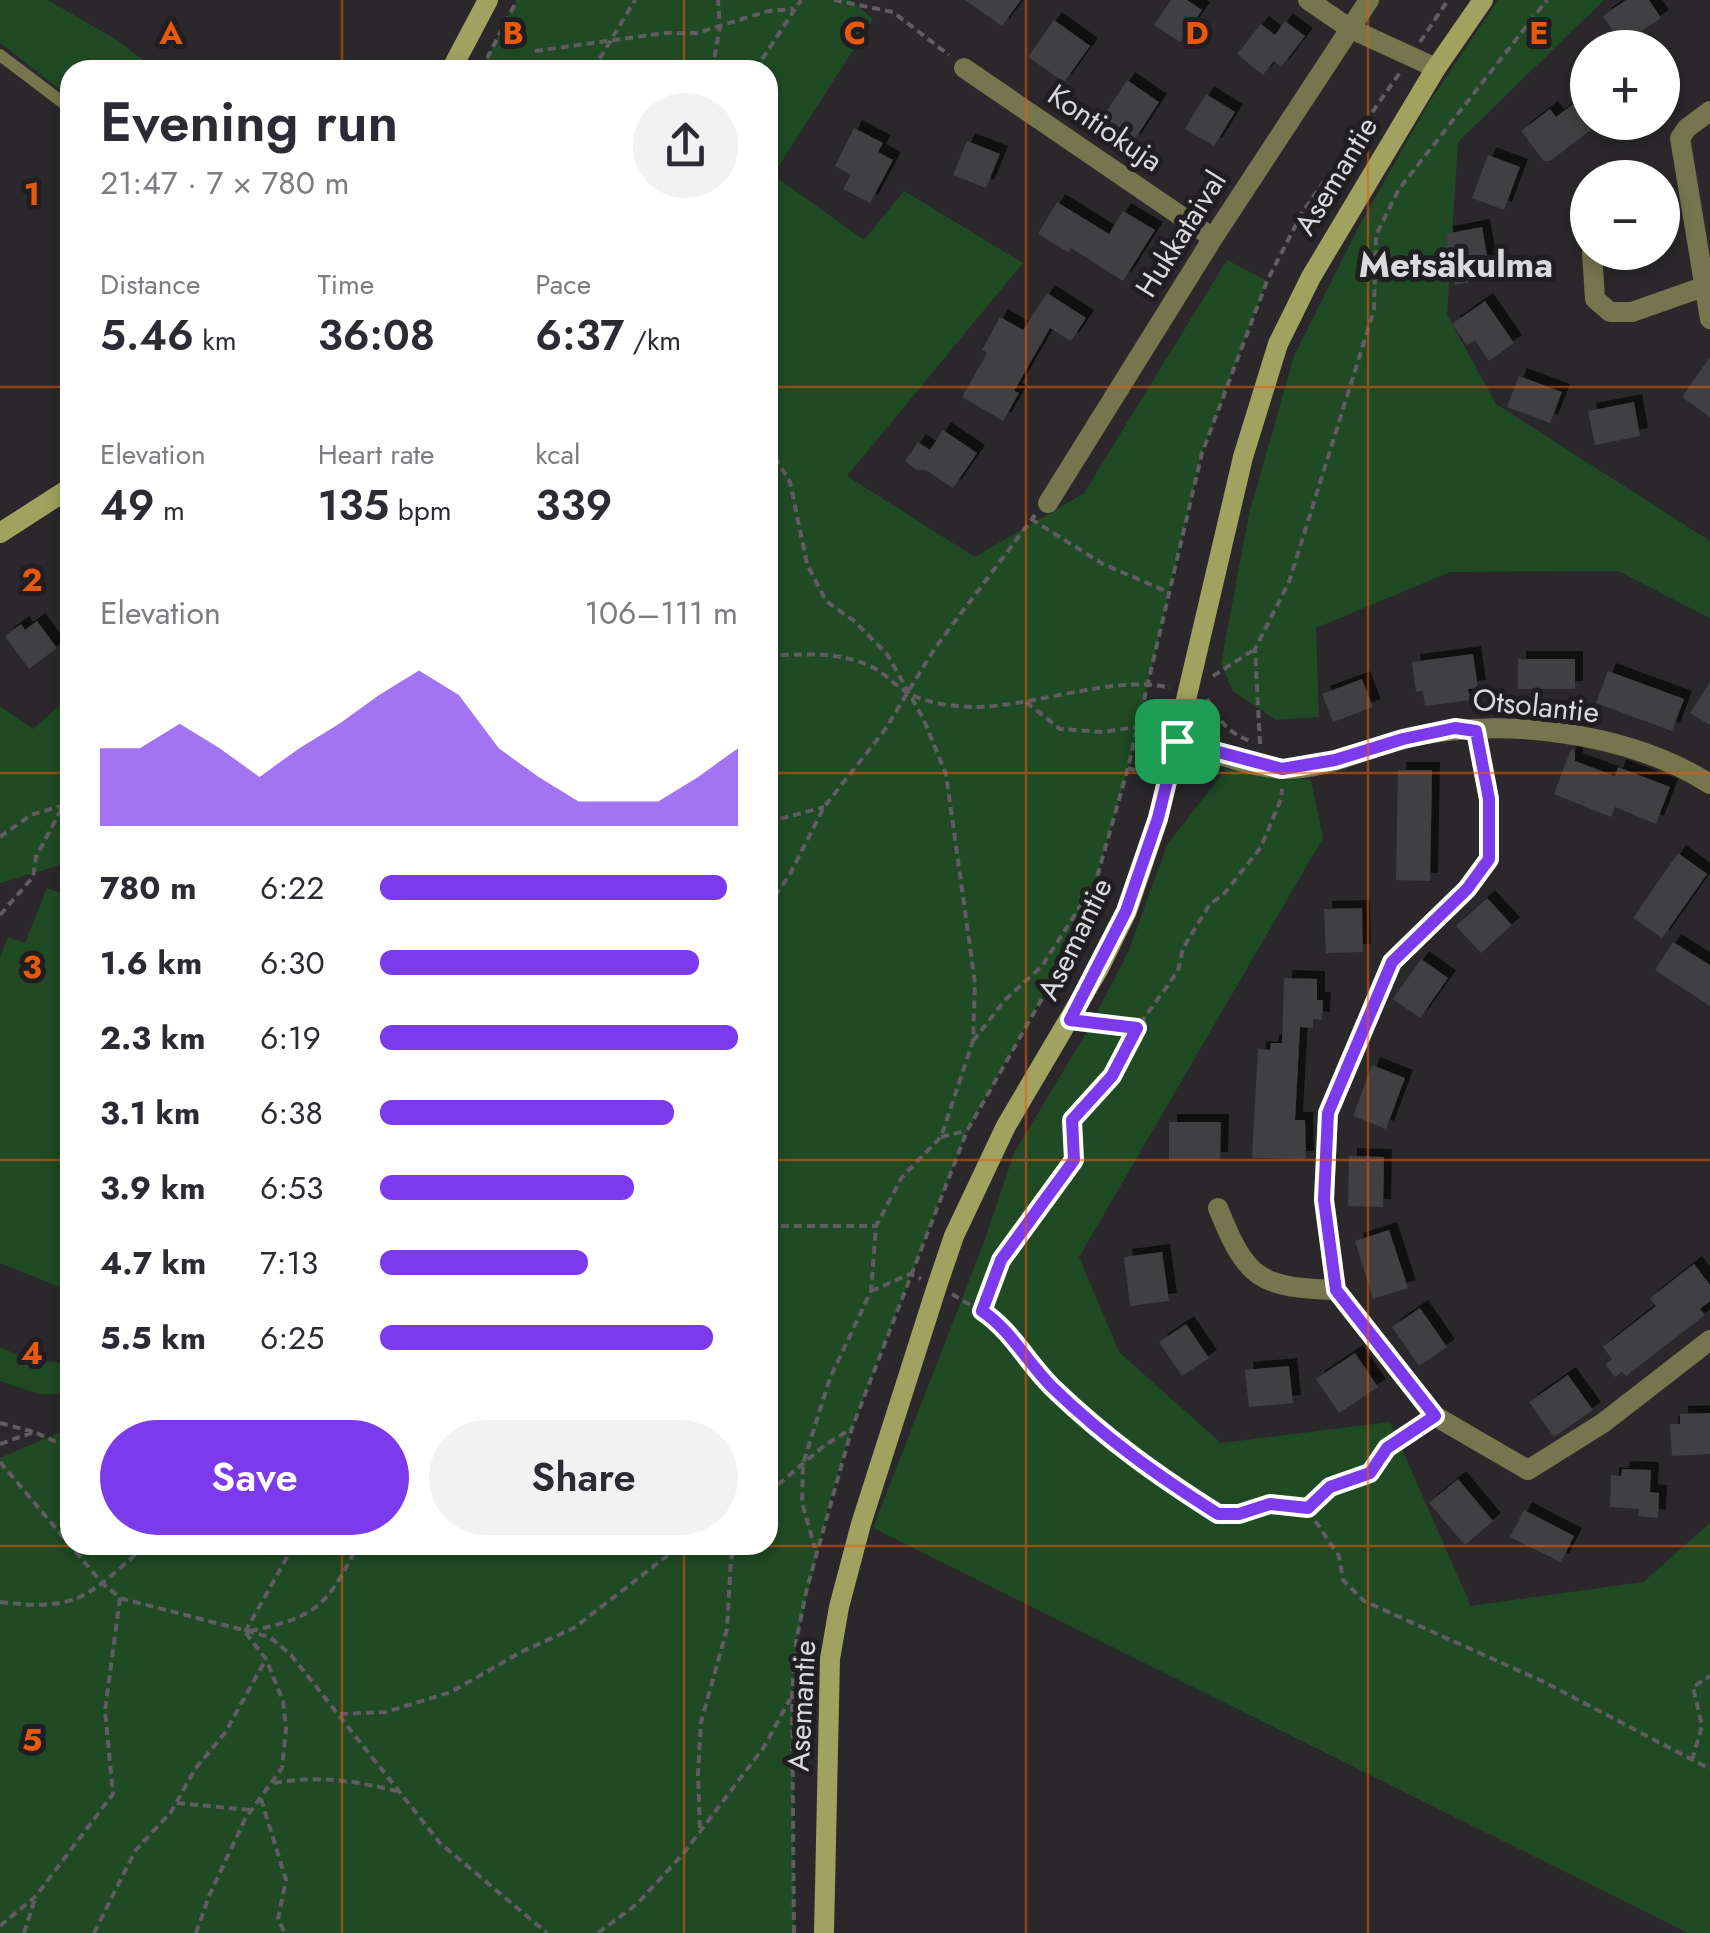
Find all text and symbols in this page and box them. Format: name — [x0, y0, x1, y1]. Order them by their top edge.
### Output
text: A — [158, 10, 183, 56]
text: B — [502, 10, 524, 56]
text: C — [844, 10, 866, 56]
text: D — [1185, 10, 1209, 56]
text: E — [1529, 10, 1549, 56]
map controls — [1570, 30, 1680, 270]
button: + — [1570, 30, 1680, 140]
street label: Kontiokuja — [1039, 73, 1171, 182]
text: Evening run — [100, 82, 398, 162]
button: share — [633, 93, 738, 198]
street label: Asemantie — [1283, 108, 1388, 243]
text: 21:47 · 7 × 780 m — [100, 160, 350, 206]
button: − — [1570, 160, 1680, 270]
street label: Hukkataival — [1125, 162, 1236, 305]
text: 1 — [24, 171, 40, 217]
district label: Metsäkulma — [1359, 240, 1553, 290]
text: Distance — [100, 264, 200, 305]
text: Time — [318, 264, 374, 305]
text: Pace — [535, 264, 591, 305]
text: 5.46 — [100, 305, 194, 366]
text: 36:08 — [318, 305, 435, 366]
text: 6:37 — [535, 305, 624, 366]
text: km — [194, 320, 237, 361]
text: /km — [624, 320, 681, 361]
text: Elevation — [100, 434, 206, 475]
text: Heart rate — [318, 434, 435, 475]
text: kcal — [535, 434, 581, 475]
text: 49 — [100, 475, 155, 536]
text: 135 — [318, 475, 389, 536]
text: 339 — [535, 475, 612, 536]
text: m — [155, 490, 185, 531]
text: bpm — [389, 490, 452, 531]
text: 2 — [22, 557, 43, 603]
text: Elevation — [100, 590, 221, 636]
text: 106–111 m — [585, 590, 738, 636]
street label: Otsolantie — [1471, 677, 1601, 734]
pin — [1135, 699, 1220, 784]
icon: arrive — [1150, 714, 1205, 769]
text: 780 m — [100, 865, 196, 911]
text: 6:22 — [260, 865, 324, 911]
street label: Asemantie — [1026, 870, 1123, 1007]
text: 1.6 km — [100, 940, 202, 986]
text: 6:30 — [260, 940, 325, 986]
text: 3 — [22, 944, 42, 990]
text: 2.3 km — [100, 1015, 205, 1061]
text: 6:19 — [260, 1015, 321, 1061]
text: 3.1 km — [100, 1090, 200, 1136]
text: 6:38 — [260, 1090, 323, 1136]
text: 3.9 km — [100, 1165, 205, 1211]
text: 6:53 — [260, 1165, 324, 1211]
text: 4.7 km — [100, 1240, 206, 1286]
text: 7:13 — [260, 1240, 318, 1286]
text: 5.5 km — [100, 1315, 206, 1361]
text: 6:25 — [260, 1315, 324, 1361]
text: 4 — [21, 1330, 43, 1376]
button: Save — [100, 1420, 409, 1535]
button: Share — [429, 1420, 738, 1535]
street label: Asemantie — [777, 1639, 826, 1773]
text: 5 — [22, 1717, 42, 1763]

